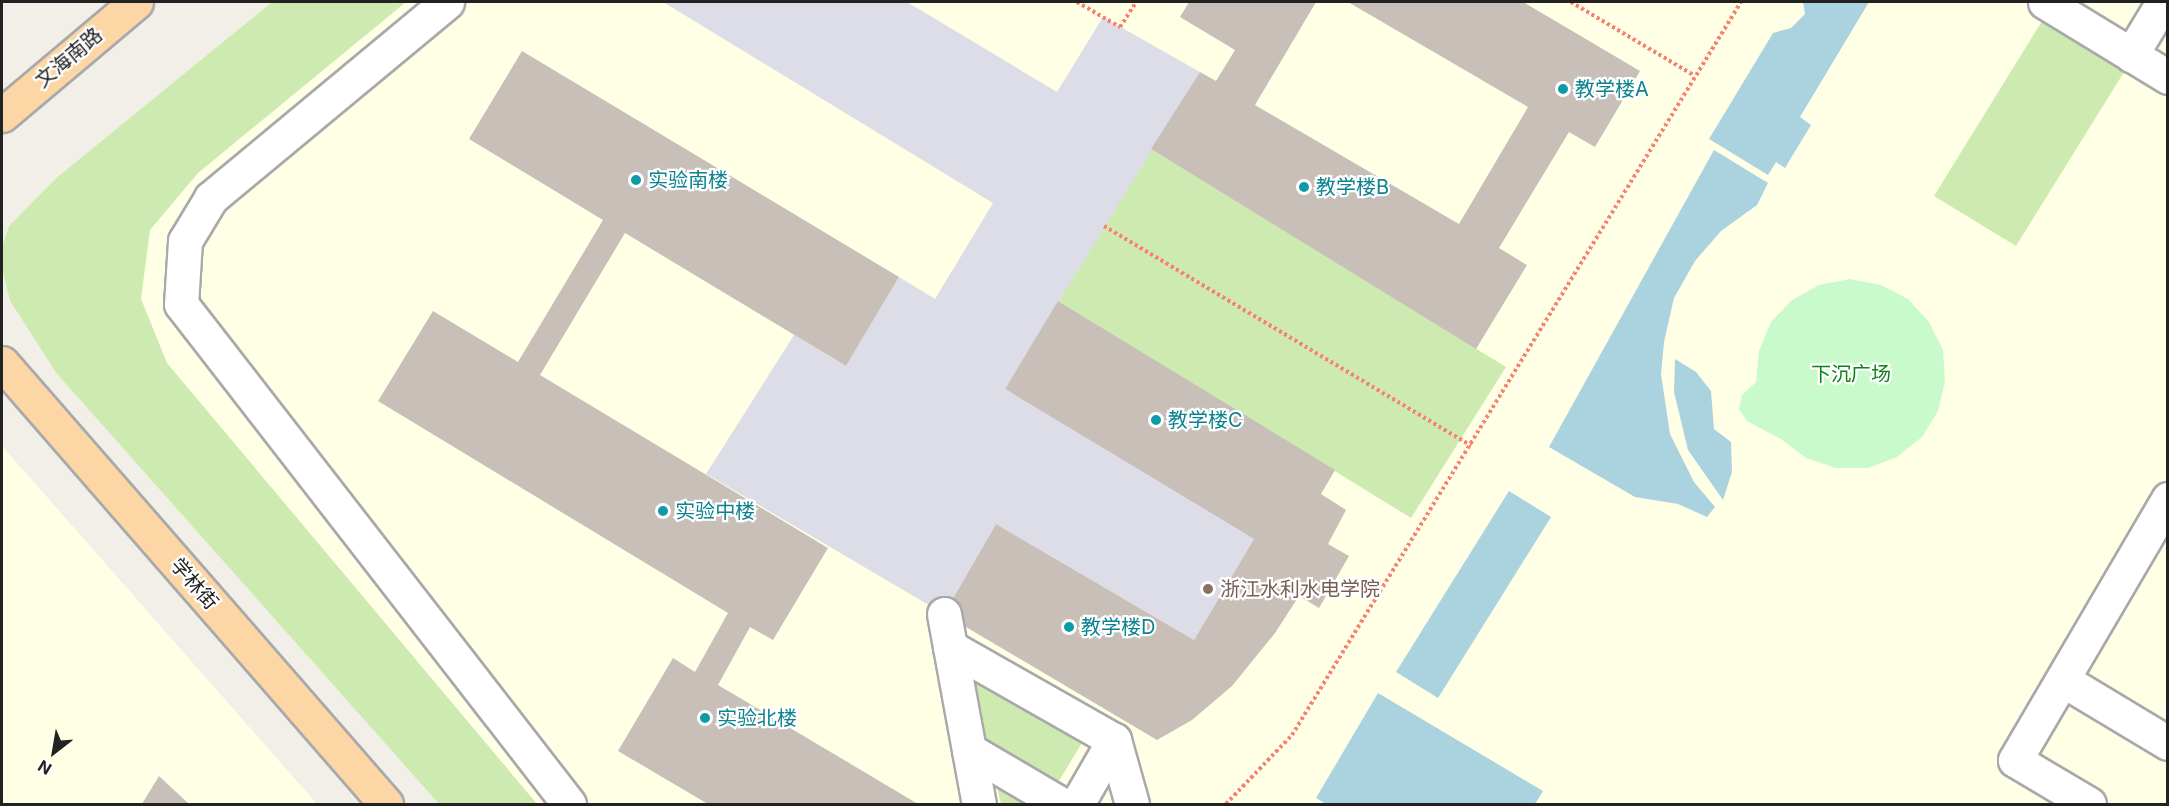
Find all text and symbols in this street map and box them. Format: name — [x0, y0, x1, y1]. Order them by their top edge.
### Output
street label: 文海南路 — [31, 23, 107, 93]
place label: 教学楼A — [1575, 77, 1649, 101]
marker: 教学楼A — [1556, 82, 1570, 96]
place label: 实验南楼 — [648, 168, 728, 192]
marker: 实验南楼 — [629, 173, 643, 187]
place label: 教学楼B — [1316, 175, 1389, 199]
marker: 教学楼B — [1297, 180, 1311, 194]
park label: 下沉广场 — [1811, 362, 1891, 386]
place label: 教学楼C — [1168, 408, 1243, 432]
marker: 教学楼C — [1149, 413, 1163, 427]
place label: 实验中楼 — [675, 499, 755, 523]
marker: 实验中楼 — [656, 504, 670, 518]
street label: 学林街 — [165, 553, 223, 615]
place label: 浙江水利水电学院 — [1220, 577, 1380, 601]
marker: 浙江水利水电学院 — [1201, 582, 1215, 596]
place label: 教学楼D — [1081, 615, 1155, 639]
marker: 教学楼D — [1062, 620, 1076, 634]
place label: 实验北楼 — [717, 706, 797, 730]
marker: 实验北楼 — [698, 711, 712, 725]
north arrow — [24, 722, 84, 782]
text: N — [34, 756, 55, 779]

